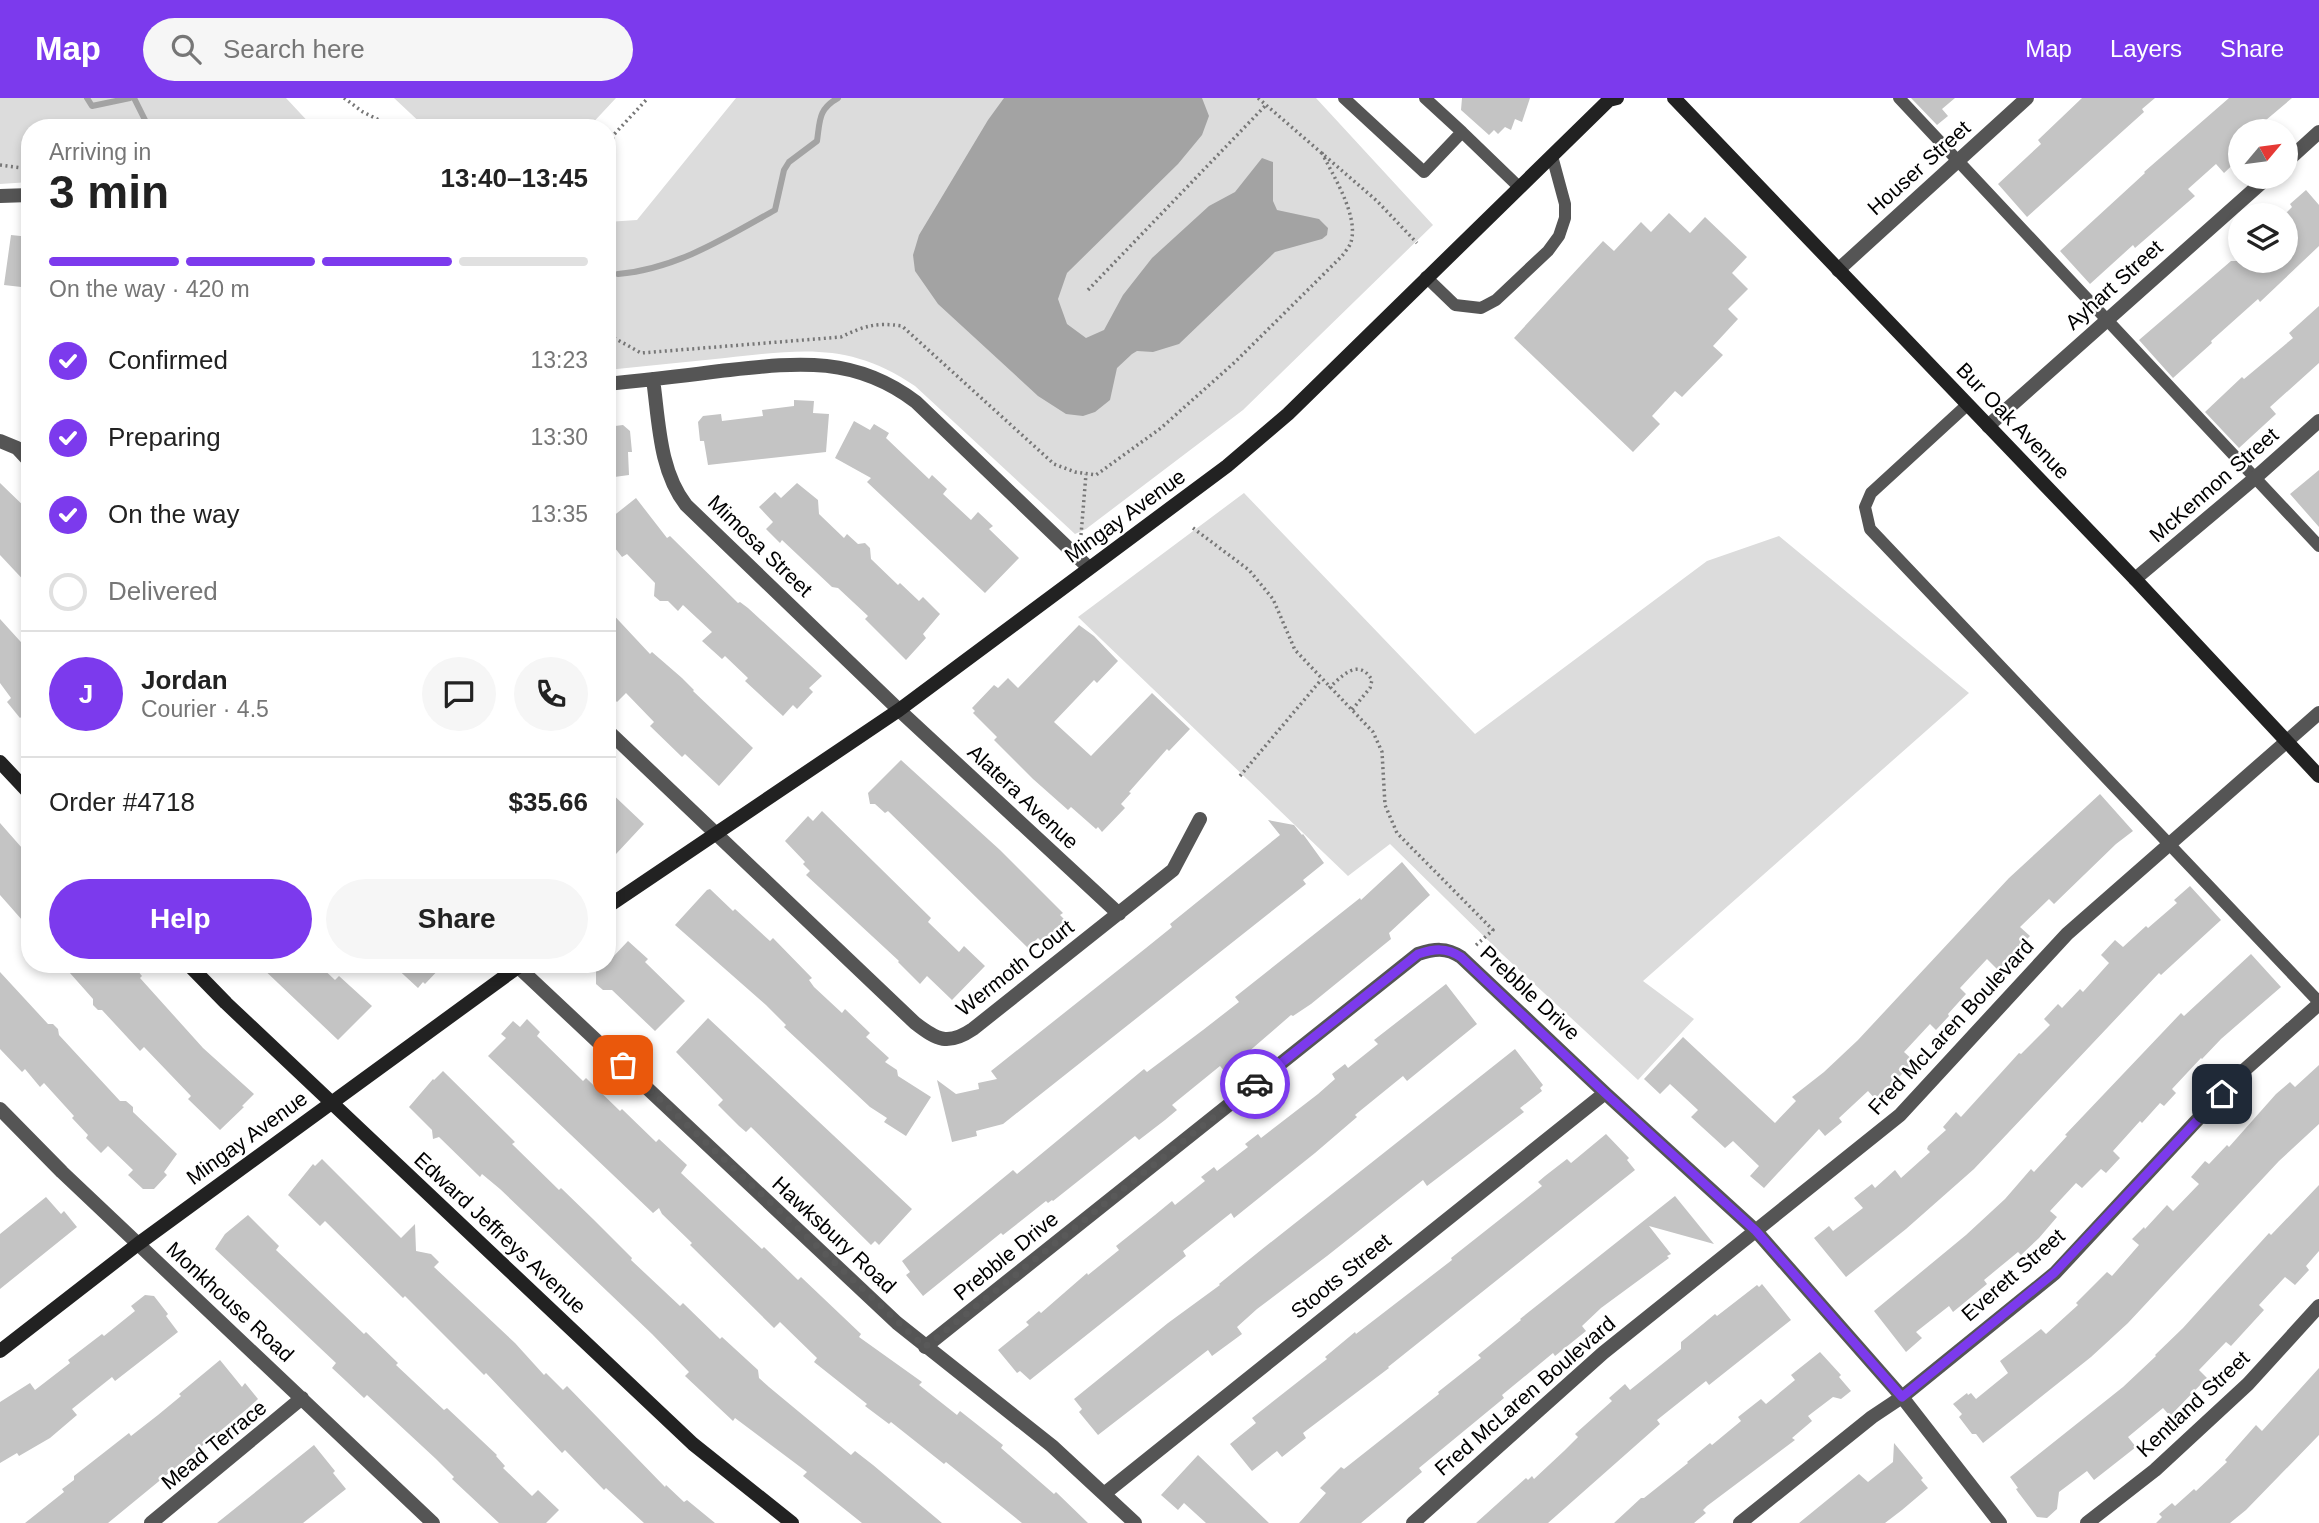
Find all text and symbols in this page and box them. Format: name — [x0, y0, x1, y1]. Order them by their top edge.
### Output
search box — [143, 18, 633, 81]
text: Map — [35, 30, 101, 67]
icon: search — [167, 30, 205, 68]
text: Search here — [223, 34, 365, 64]
text: Map — [2025, 35, 2072, 62]
text: Layers — [2110, 35, 2182, 62]
text: Share — [2220, 35, 2284, 62]
street label: Houser Street — [1863, 116, 1975, 220]
north arrow — [2228, 119, 2298, 189]
map controls — [2228, 119, 2298, 273]
text: Arriving in — [49, 139, 151, 165]
text: 13:40–13:45 — [441, 163, 588, 193]
text: 3 min — [49, 166, 169, 218]
button: layers — [2228, 203, 2298, 273]
street label: Ayhart Street — [2061, 235, 2167, 334]
text: On the way · 420 m — [49, 276, 250, 302]
icon: check — [49, 342, 87, 380]
text: Confirmed — [108, 345, 228, 375]
text: 13:23 — [530, 347, 588, 373]
street label: Bur Oak Avenue — [1952, 358, 2075, 484]
icon: check — [49, 419, 87, 457]
text: Preparing — [108, 422, 221, 452]
street label: McKennon Street — [2145, 423, 2283, 547]
text: 13:30 — [530, 424, 588, 450]
street label: Mingay Avenue — [1060, 464, 1189, 567]
street label: Mimosa Street — [704, 490, 817, 601]
icon: check — [49, 496, 87, 534]
text: On the way — [108, 499, 240, 529]
text: 13:35 — [530, 501, 588, 527]
text: Delivered — [108, 576, 218, 606]
button: chat — [422, 657, 496, 731]
button: phone — [514, 657, 588, 731]
text: Jordan — [141, 665, 228, 695]
text: J — [79, 679, 93, 709]
text: Courier · 4.5 — [141, 696, 269, 722]
street label: Alatera Avenue — [964, 740, 1083, 853]
text: Order #4718 — [49, 787, 195, 817]
text: $35.66 — [508, 787, 588, 817]
button: Help — [49, 879, 312, 959]
button: Share — [326, 879, 588, 959]
street label: Wermoth Court — [952, 915, 1078, 1020]
street label: Fred McLaren Boulevard — [1863, 934, 2038, 1119]
street label: Prebble Drive — [1476, 941, 1585, 1044]
pin — [593, 1035, 653, 1095]
icon: bag — [604, 1046, 642, 1084]
courier — [1220, 1049, 1290, 1119]
pin — [2192, 1064, 2252, 1124]
icon: car — [1236, 1065, 1274, 1103]
icon: home — [2203, 1075, 2241, 1113]
street label: Mingay Avenue — [182, 1086, 311, 1189]
street label: Edward Jeffreys Avenue — [410, 1147, 591, 1318]
street label: Hawksbury Road — [768, 1172, 901, 1298]
street label: Prebble Drive — [949, 1207, 1062, 1305]
street label: Everett Street — [1957, 1224, 2069, 1325]
street label: Stoots Street — [1286, 1228, 1395, 1323]
street label: Monkhouse Road — [162, 1237, 298, 1366]
street label: Fred McLaren Boulevard — [1430, 1311, 1619, 1480]
street label: Kentland Street — [2132, 1346, 2254, 1461]
street label: Mead Terrace — [157, 1395, 271, 1494]

